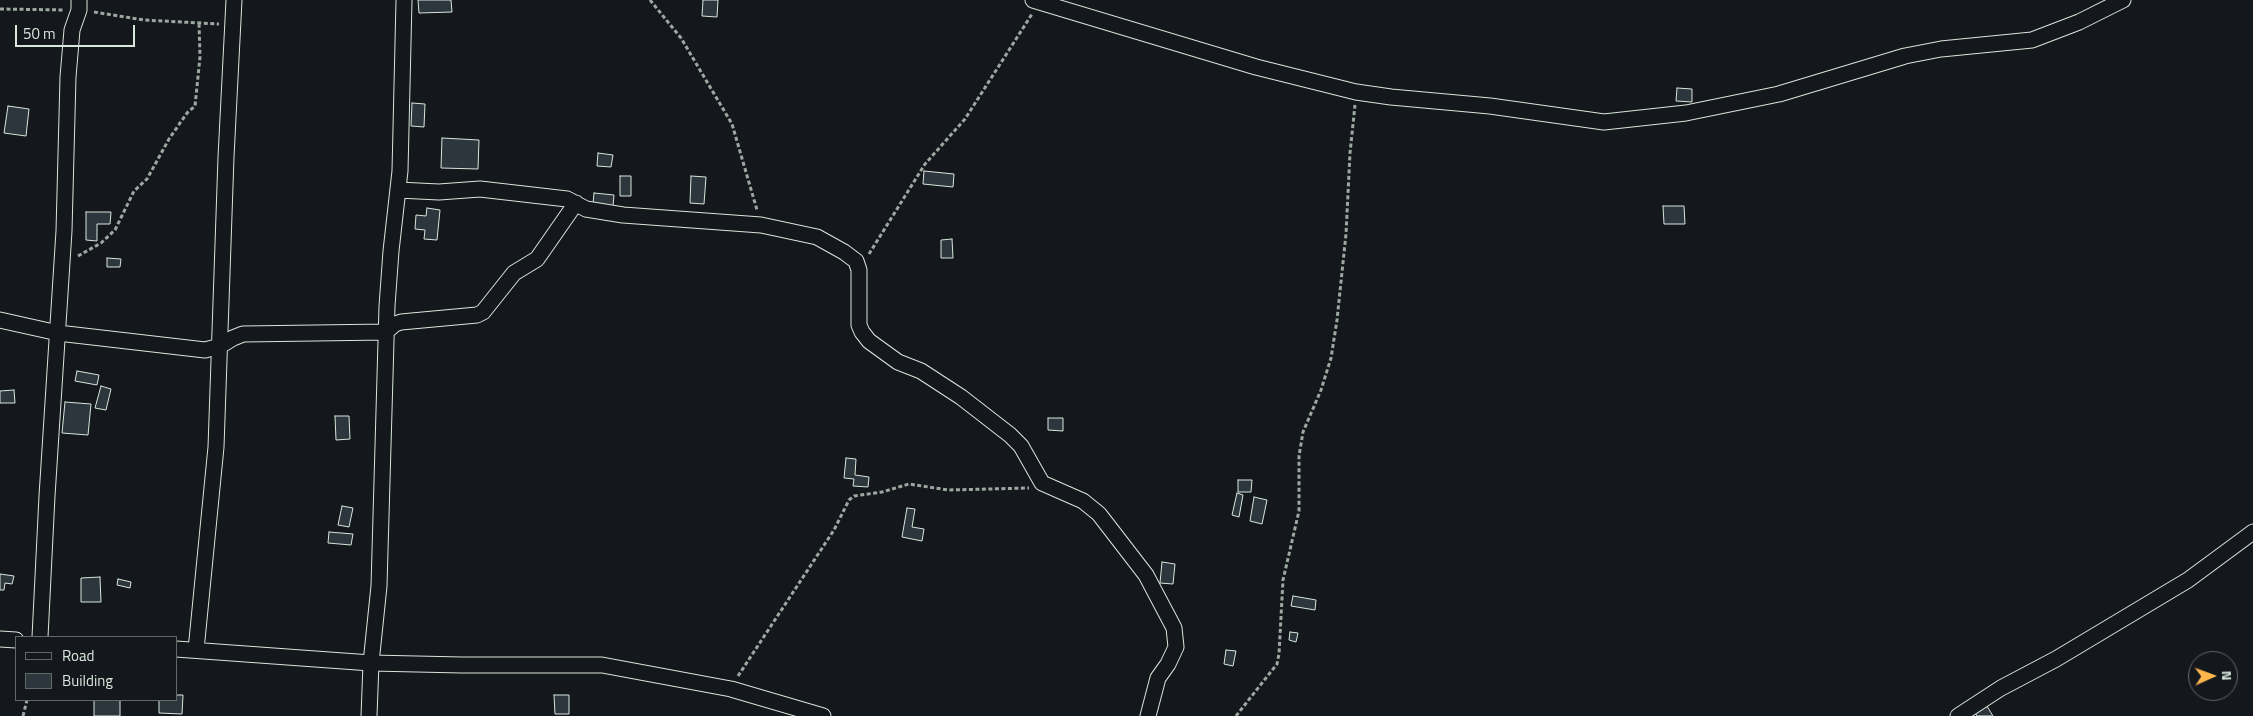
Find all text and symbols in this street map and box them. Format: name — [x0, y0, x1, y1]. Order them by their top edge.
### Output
scale bar — [18, 15, 138, 47]
text: 50 m — [23, 22, 56, 45]
legend — [15, 636, 178, 701]
text: Road — [62, 644, 94, 667]
north arrow — [2188, 651, 2238, 701]
text: Building — [62, 669, 113, 692]
text: N — [2217, 670, 2238, 681]

